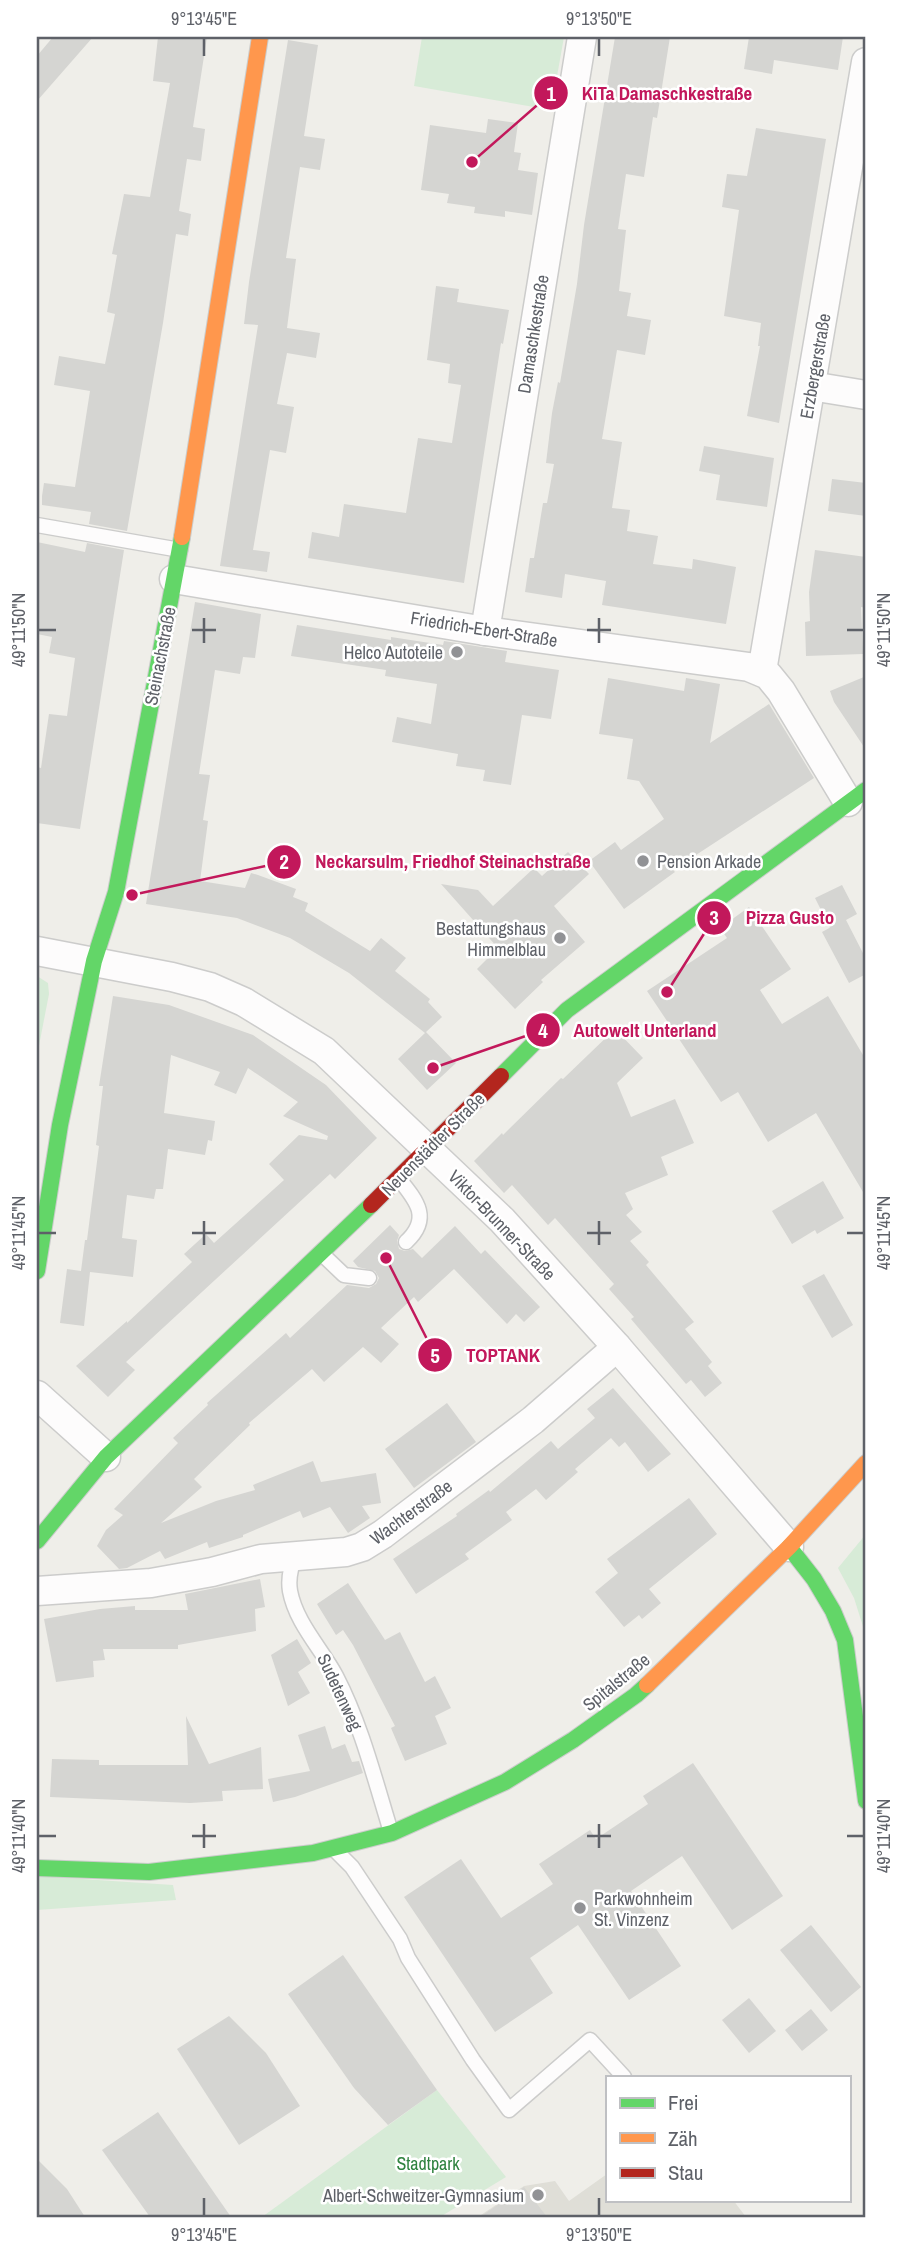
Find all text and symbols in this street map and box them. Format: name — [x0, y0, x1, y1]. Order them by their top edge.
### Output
text: 9°13'45"E — [171, 6, 237, 31]
text: 9°13'50"E — [566, 6, 632, 31]
callout: KiTa Damaschkestraße — [533, 73, 766, 113]
text: 1 — [546, 79, 556, 108]
text: KiTa Damaschkestraße — [582, 80, 752, 106]
street label: Damaschkestraße — [511, 273, 555, 395]
street label: Erzbergerstraße — [793, 311, 837, 421]
text: 49°11'50"N — [6, 593, 31, 667]
text: 49°11'50"N — [871, 593, 896, 667]
street label: Steinachstraße — [138, 604, 182, 708]
street label: Friedrich-Ebert-Straße — [409, 605, 559, 653]
place label: Helco Autoteile — [344, 640, 443, 665]
marker: Helco Autoteile — [449, 644, 465, 660]
callout: Neckarsulm, Friedhof Steinachstraße — [266, 842, 605, 882]
text: 2 — [279, 847, 289, 876]
text: Neckarsulm, Friedhof Steinachstraße — [315, 848, 591, 874]
place label: Pension Arkade — [657, 849, 761, 874]
marker: Pension Arkade — [635, 853, 651, 869]
callout: Pizza Gusto — [697, 898, 848, 938]
text: 3 — [709, 903, 719, 932]
text: Pizza Gusto — [746, 904, 834, 930]
place label: Bestattungshaus Himmelblau — [436, 916, 546, 962]
marker: Bestattungshaus Himmelblau — [552, 930, 568, 946]
callout: Autowelt Unterland — [525, 1010, 731, 1050]
text: 4 — [538, 1016, 548, 1045]
text: Autowelt Unterland — [574, 1017, 716, 1043]
street label: Neuenstädter Straße — [376, 1087, 490, 1201]
street label: Viktor-Brunner-Straße — [443, 1164, 561, 1286]
text: 49°11'45"N — [6, 1196, 31, 1270]
text: 49°11'45"N — [871, 1196, 896, 1270]
callout: TOPTANK — [417, 1335, 554, 1375]
text: 5 — [430, 1341, 440, 1370]
text: TOPTANK — [466, 1342, 541, 1368]
street label: Wachterstraße — [365, 1474, 457, 1550]
street label: Spitalstraße — [577, 1647, 655, 1717]
street label: Sudetenweg — [311, 1650, 369, 1735]
text: 49°11'40"N — [6, 1799, 31, 1873]
text: 49°11'40"N — [871, 1799, 896, 1873]
place label: Parkwohnheim St. Vinzenz — [594, 1886, 692, 1932]
marker: Parkwohnheim St. Vinzenz — [572, 1900, 588, 1916]
legend — [606, 2076, 850, 2202]
text: Frei — [668, 2088, 699, 2117]
text: Zäh — [668, 2124, 698, 2153]
park label: Stadtpark — [396, 2151, 460, 2176]
text: Stau — [668, 2158, 703, 2187]
place label: Albert-Schweitzer-Gymnasium — [322, 2183, 524, 2208]
marker: Albert-Schweitzer-Gymnasium — [530, 2187, 546, 2203]
text: 9°13'45"E — [171, 2222, 237, 2247]
text: 9°13'50"E — [566, 2222, 632, 2247]

